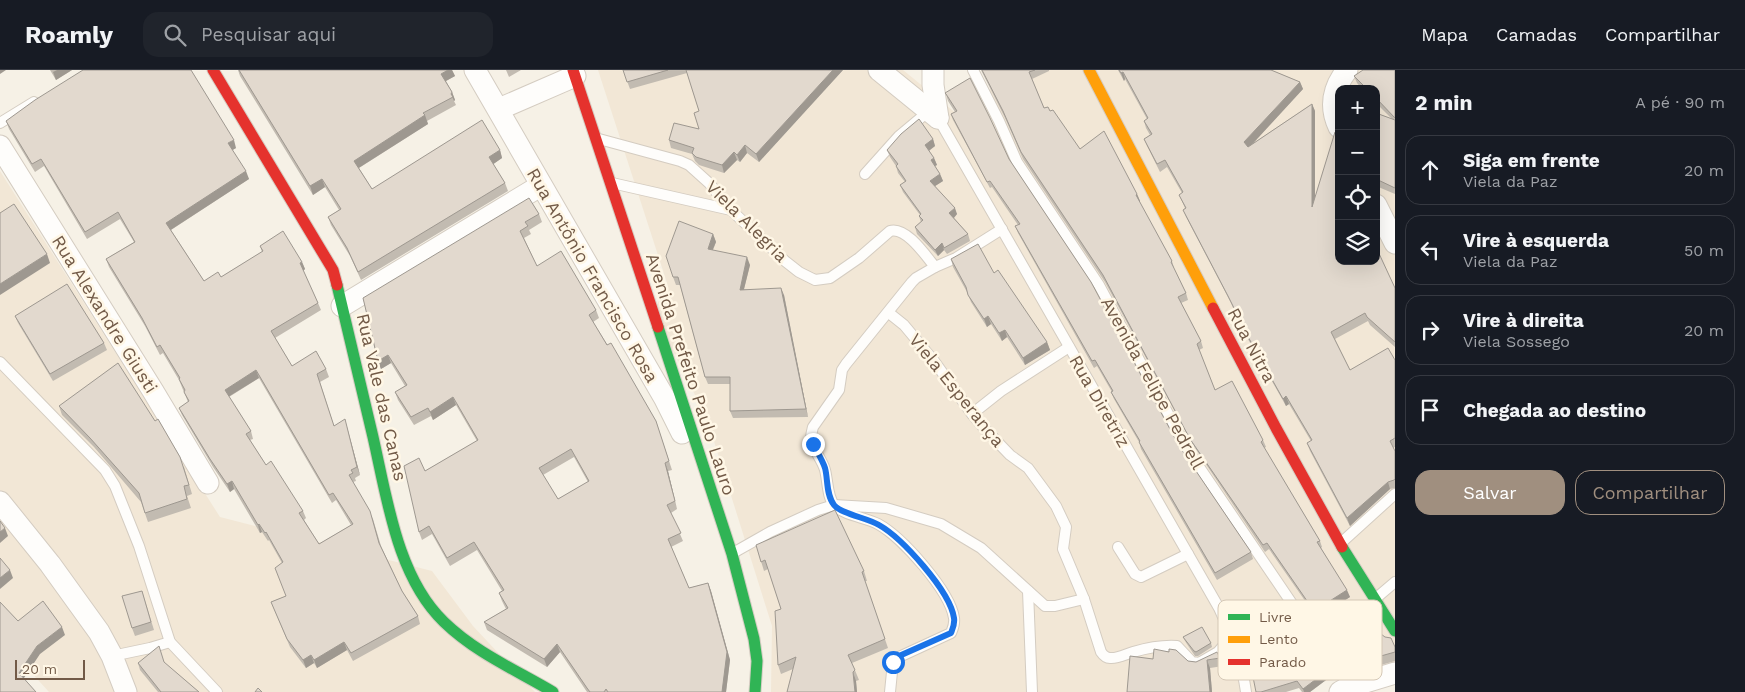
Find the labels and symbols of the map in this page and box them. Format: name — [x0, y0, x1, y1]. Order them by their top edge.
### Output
street label: Rua Antônio Francisco Rosa — [523, 164, 663, 386]
street label: Viela Alegria — [702, 176, 792, 266]
street label: Rua Alexandre Giusti — [48, 231, 162, 397]
street label: Avenida Prefeito Paulo Lauro — [642, 250, 740, 498]
street label: Avenida Felipe Pedrell — [1097, 293, 1209, 473]
street label: Rua Nitra — [1224, 304, 1280, 386]
street label: Rua Vale das Canas — [352, 311, 412, 483]
street label: Viela Esperança — [905, 329, 1009, 451]
street label: Rua Diretriz — [1065, 351, 1135, 451]
route end — [802, 433, 825, 456]
legend — [1218, 600, 1382, 680]
text: Livre — [1259, 609, 1292, 625]
text: Lento — [1259, 631, 1298, 647]
route start — [882, 651, 905, 674]
text: Parado — [1259, 654, 1306, 670]
scale bar — [15, 657, 85, 680]

